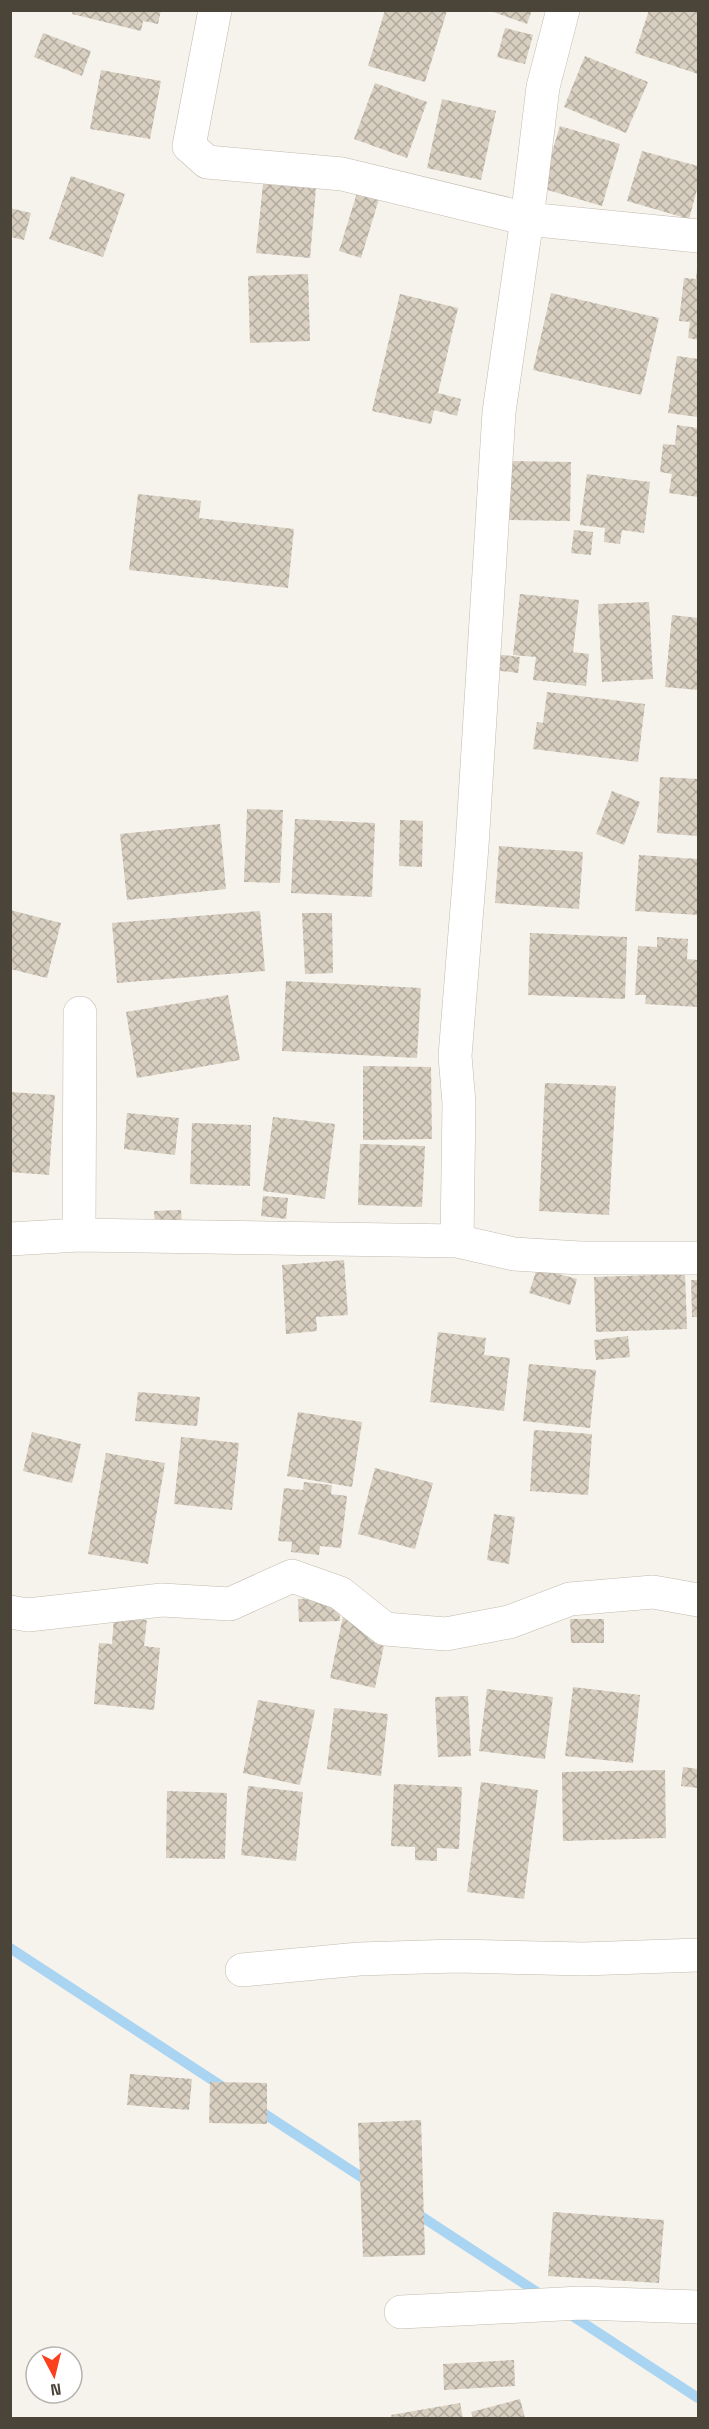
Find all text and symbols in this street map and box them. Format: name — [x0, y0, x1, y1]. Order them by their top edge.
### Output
north arrow — [24, 2345, 84, 2405]
text: N — [49, 2378, 62, 2400]

